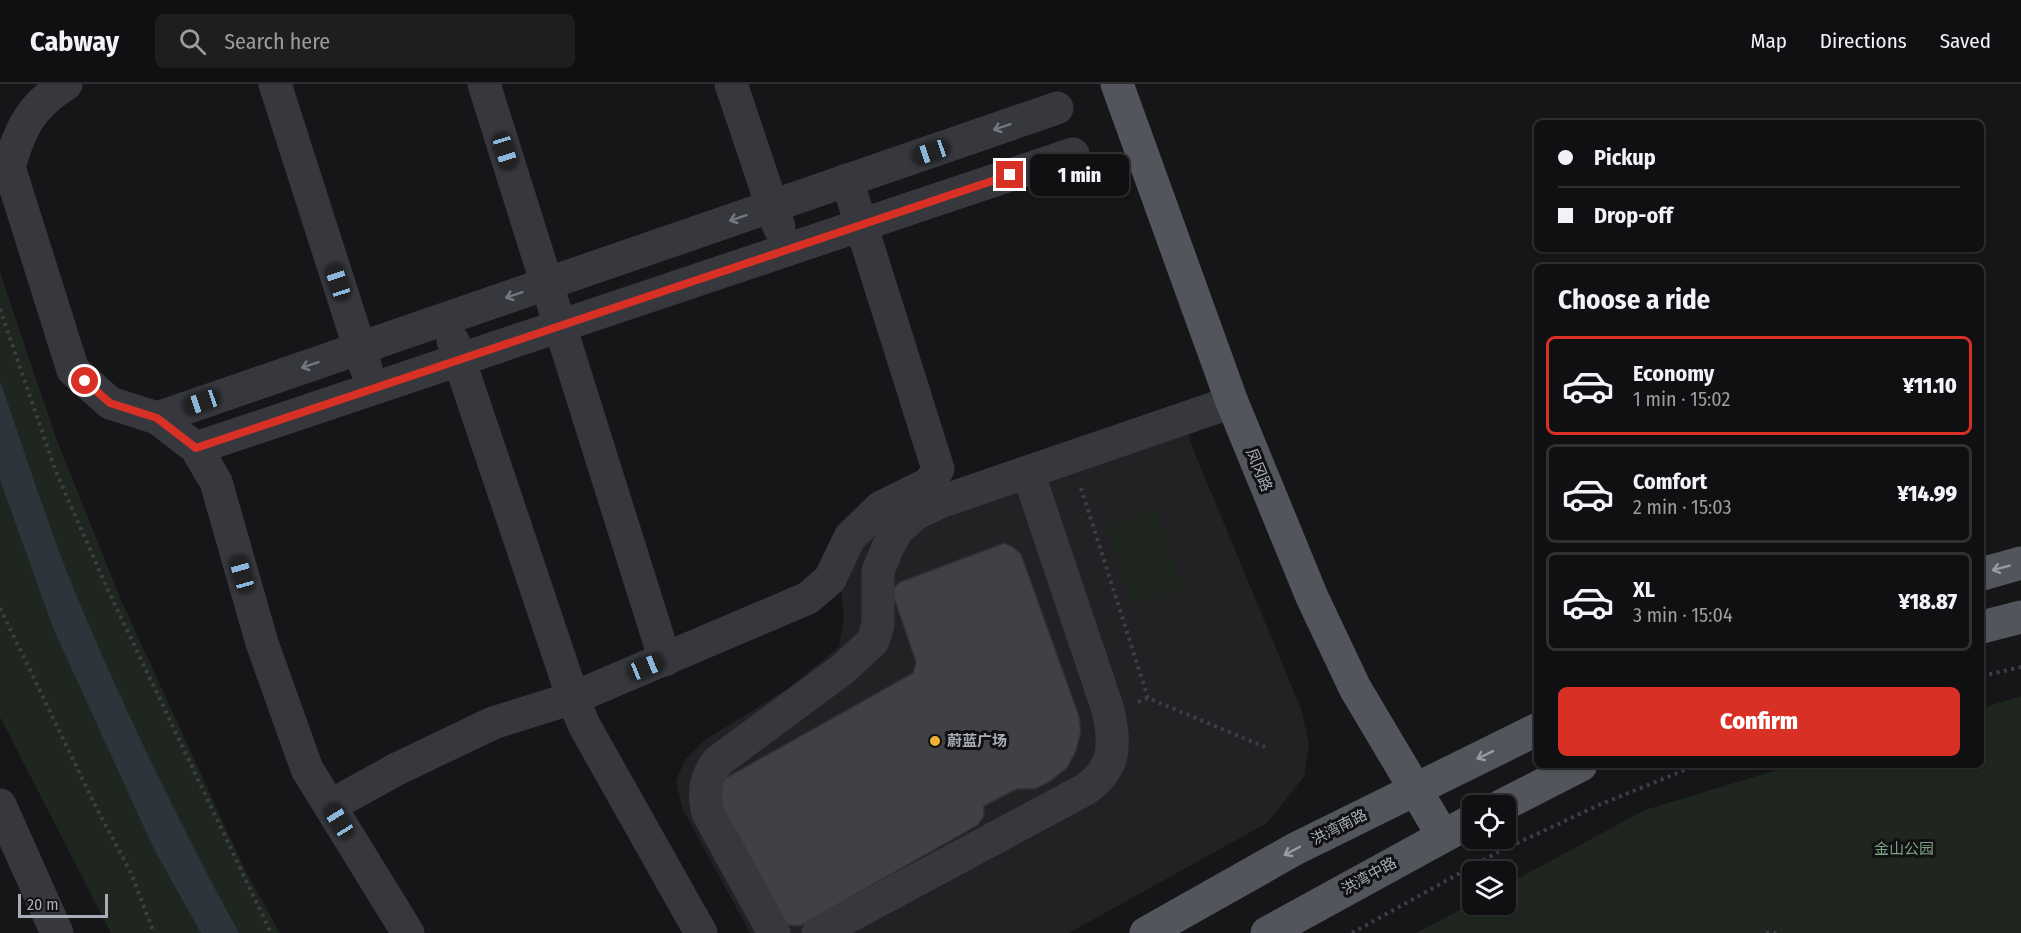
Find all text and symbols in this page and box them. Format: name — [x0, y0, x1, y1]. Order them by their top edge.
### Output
search box — [155, 14, 575, 68]
text: Cabway — [30, 25, 119, 58]
icon: search — [176, 25, 209, 58]
text: Search here — [224, 28, 330, 55]
text: Map — [1750, 28, 1787, 54]
text: Directions — [1820, 28, 1907, 54]
text: Saved — [1940, 28, 1991, 54]
one-way arrow — [993, 123, 1012, 134]
car — [491, 131, 519, 171]
car — [911, 138, 951, 166]
text: Pickup — [1594, 144, 1656, 171]
callout: 1 min — [1031, 154, 1130, 196]
route end — [996, 161, 1023, 188]
text: 1 min — [1058, 163, 1101, 187]
text: Drop-off — [1594, 202, 1673, 229]
one-way arrow — [729, 213, 748, 224]
car — [324, 262, 352, 302]
text: Choose a ride — [1558, 284, 1710, 316]
one-way arrow — [505, 290, 524, 301]
icon: car — [1561, 359, 1615, 413]
text: Economy — [1633, 360, 1714, 387]
one-way arrow — [301, 361, 320, 372]
route start — [71, 367, 98, 394]
text: ¥11.10 — [1903, 372, 1957, 399]
text: 1 min · 15:02 — [1633, 387, 1730, 411]
car — [182, 388, 222, 416]
street label: 凤冈路 — [1242, 446, 1276, 494]
icon: car — [1561, 467, 1615, 521]
text: Comfort — [1633, 468, 1707, 495]
text: ¥14.99 — [1897, 480, 1957, 507]
text: 2 min · 15:03 — [1633, 495, 1732, 519]
car — [228, 554, 256, 594]
one-way arrow — [1992, 563, 2011, 575]
icon: car — [1561, 575, 1615, 629]
text: XL — [1633, 576, 1655, 603]
text: ¥18.87 — [1899, 588, 1957, 615]
text: 3 min · 15:04 — [1633, 603, 1733, 627]
car — [626, 652, 666, 682]
button: Confirm — [1558, 687, 1960, 756]
place label: 蔚蓝广场 — [947, 732, 1007, 750]
marker: 蔚蓝广场 — [928, 734, 942, 748]
one-way arrow — [1476, 749, 1494, 761]
map controls — [1462, 795, 1516, 915]
button: locate — [1462, 795, 1516, 849]
car — [322, 801, 356, 841]
street label: 洪湾南路 — [1308, 805, 1370, 849]
park label: 金山公园 — [1874, 840, 1934, 858]
one-way arrow — [1283, 846, 1301, 857]
street label: 洪湾中路 — [1338, 854, 1400, 898]
button: layers — [1462, 861, 1516, 915]
scale bar — [18, 891, 108, 918]
text: 20 m — [27, 895, 58, 914]

